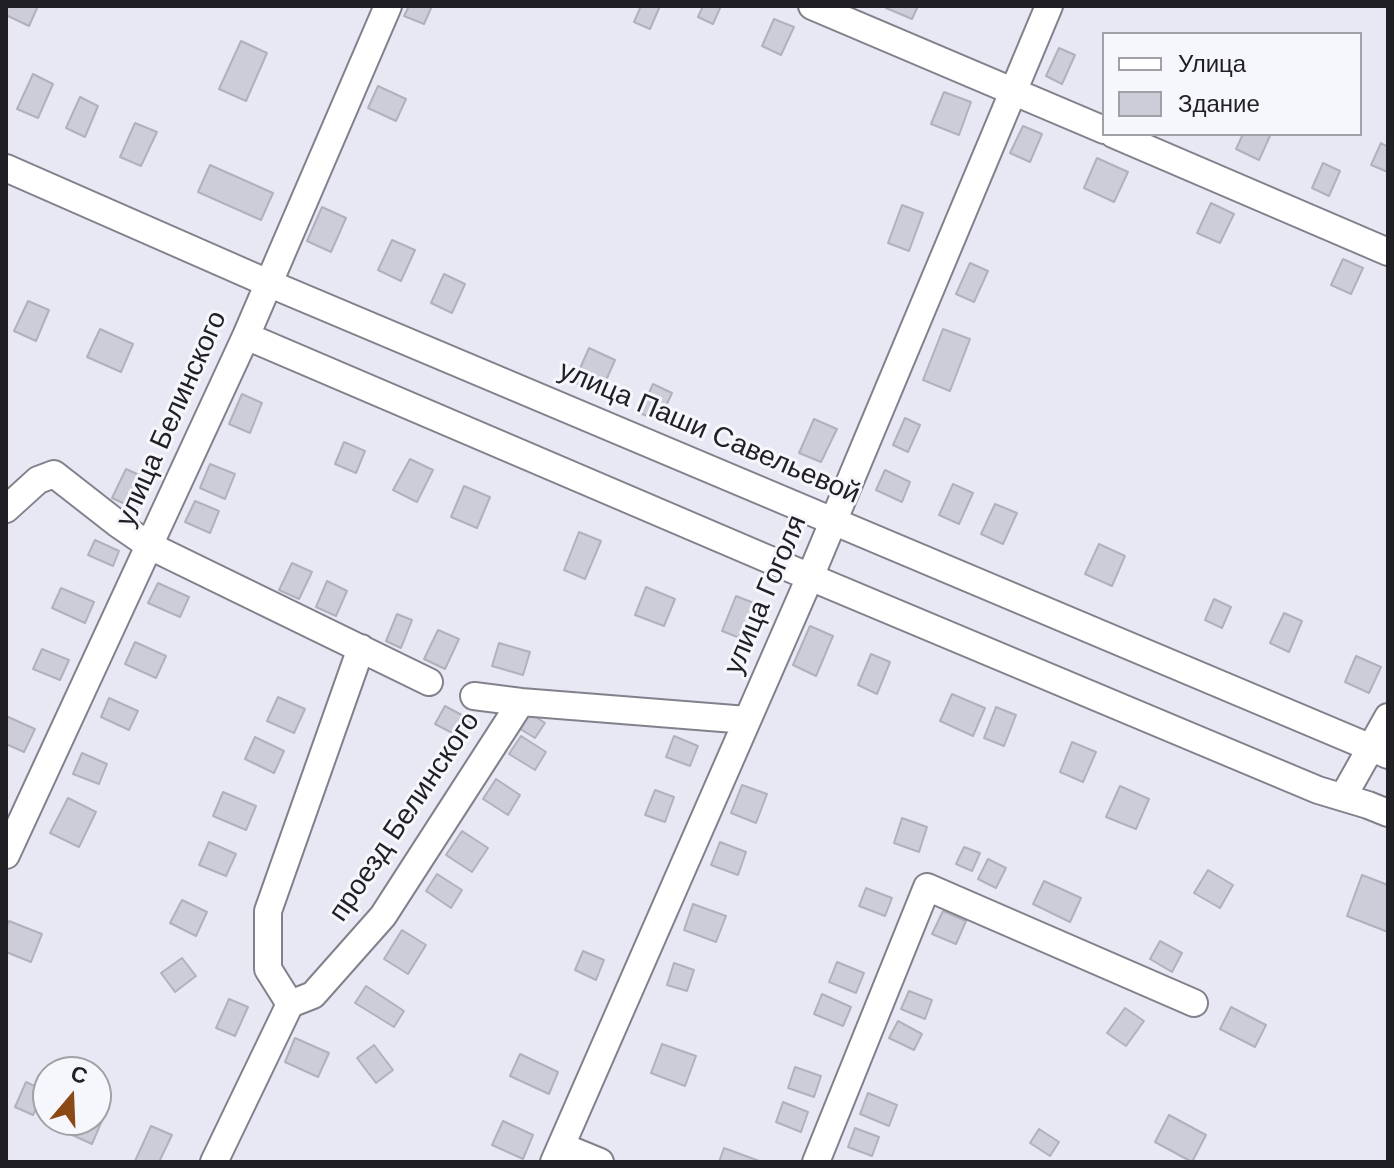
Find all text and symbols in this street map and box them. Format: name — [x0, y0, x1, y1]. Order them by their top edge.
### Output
legend — [1102, 32, 1362, 136]
text: Улица — [1178, 50, 1246, 77]
text: Здание — [1178, 90, 1260, 117]
street label: улица Белинского — [109, 306, 235, 532]
street label: улица Паши Савельевой — [553, 354, 865, 512]
street label: улица Гоголя — [717, 510, 815, 680]
street label: проезд Белинского — [322, 706, 488, 928]
north arrow — [32, 1056, 112, 1136]
text: С — [68, 1060, 91, 1089]

